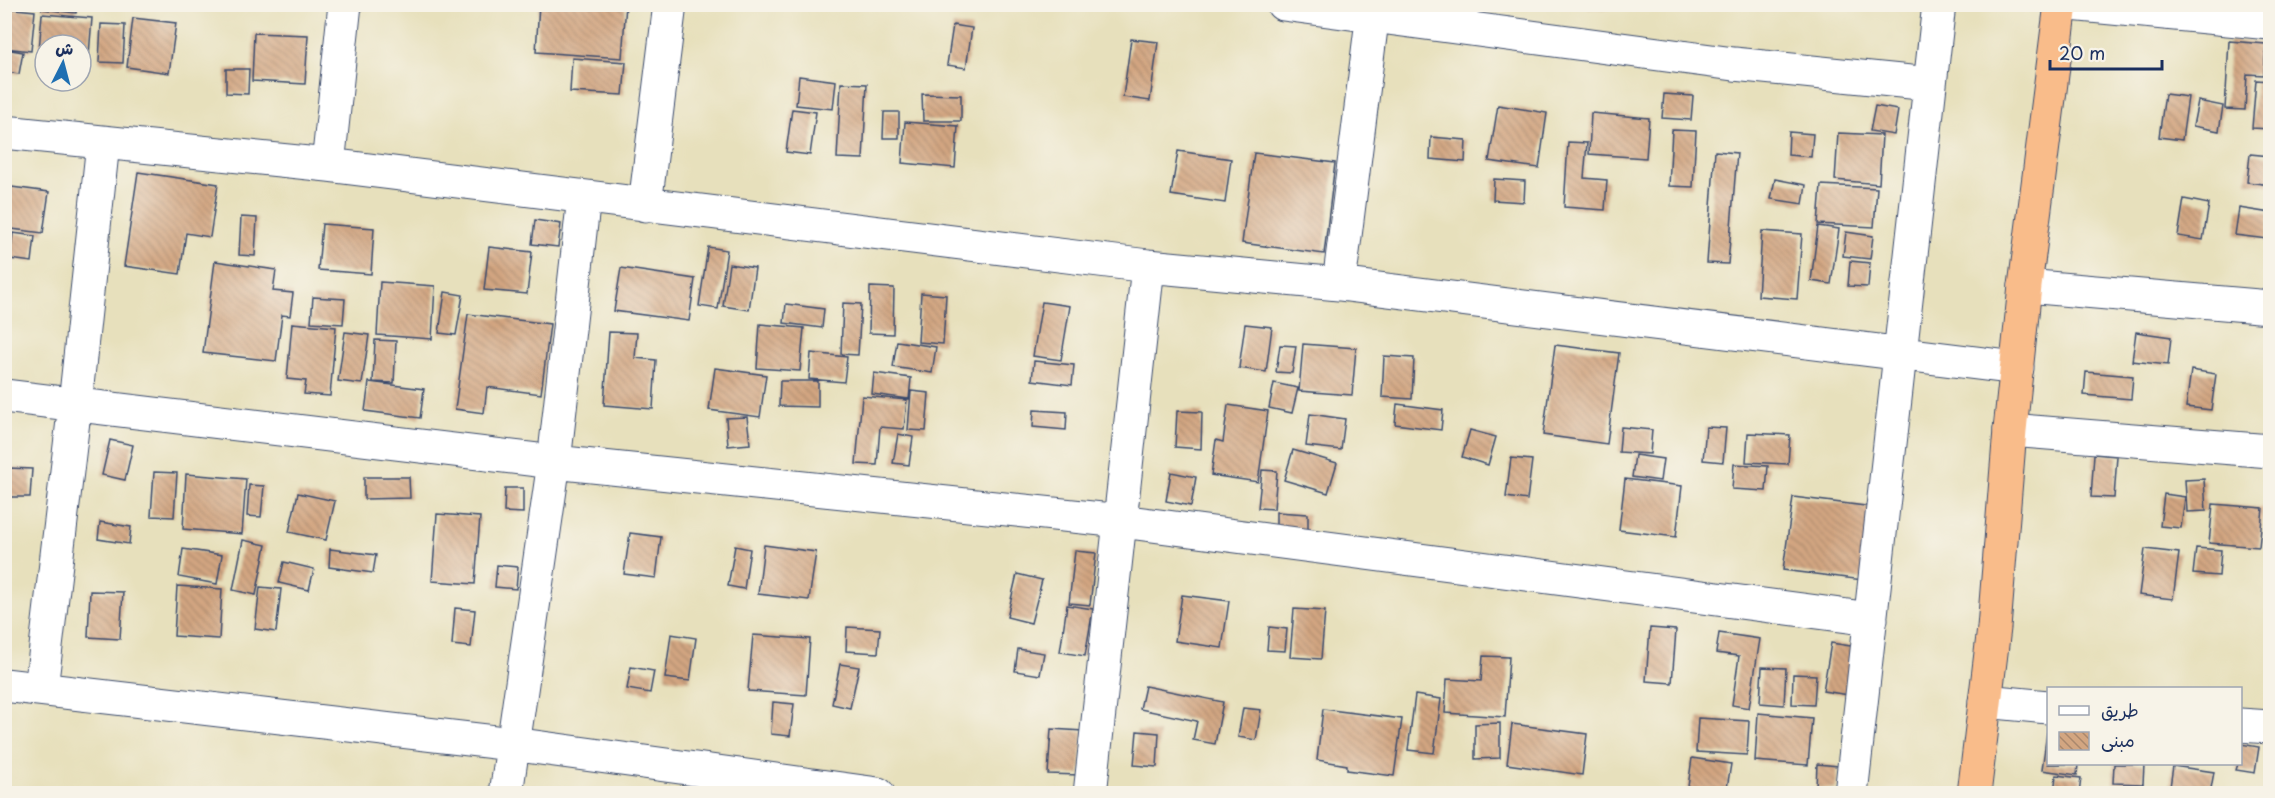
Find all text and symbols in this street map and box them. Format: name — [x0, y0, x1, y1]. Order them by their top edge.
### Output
north arrow — [33, 33, 93, 93]
scale bar — [2050, 33, 2162, 71]
text: ش — [55, 34, 75, 60]
text: 20 m — [2059, 39, 2105, 66]
legend — [2047, 687, 2242, 765]
text: طريق — [2101, 696, 2139, 723]
text: مبنى — [2101, 726, 2135, 753]

